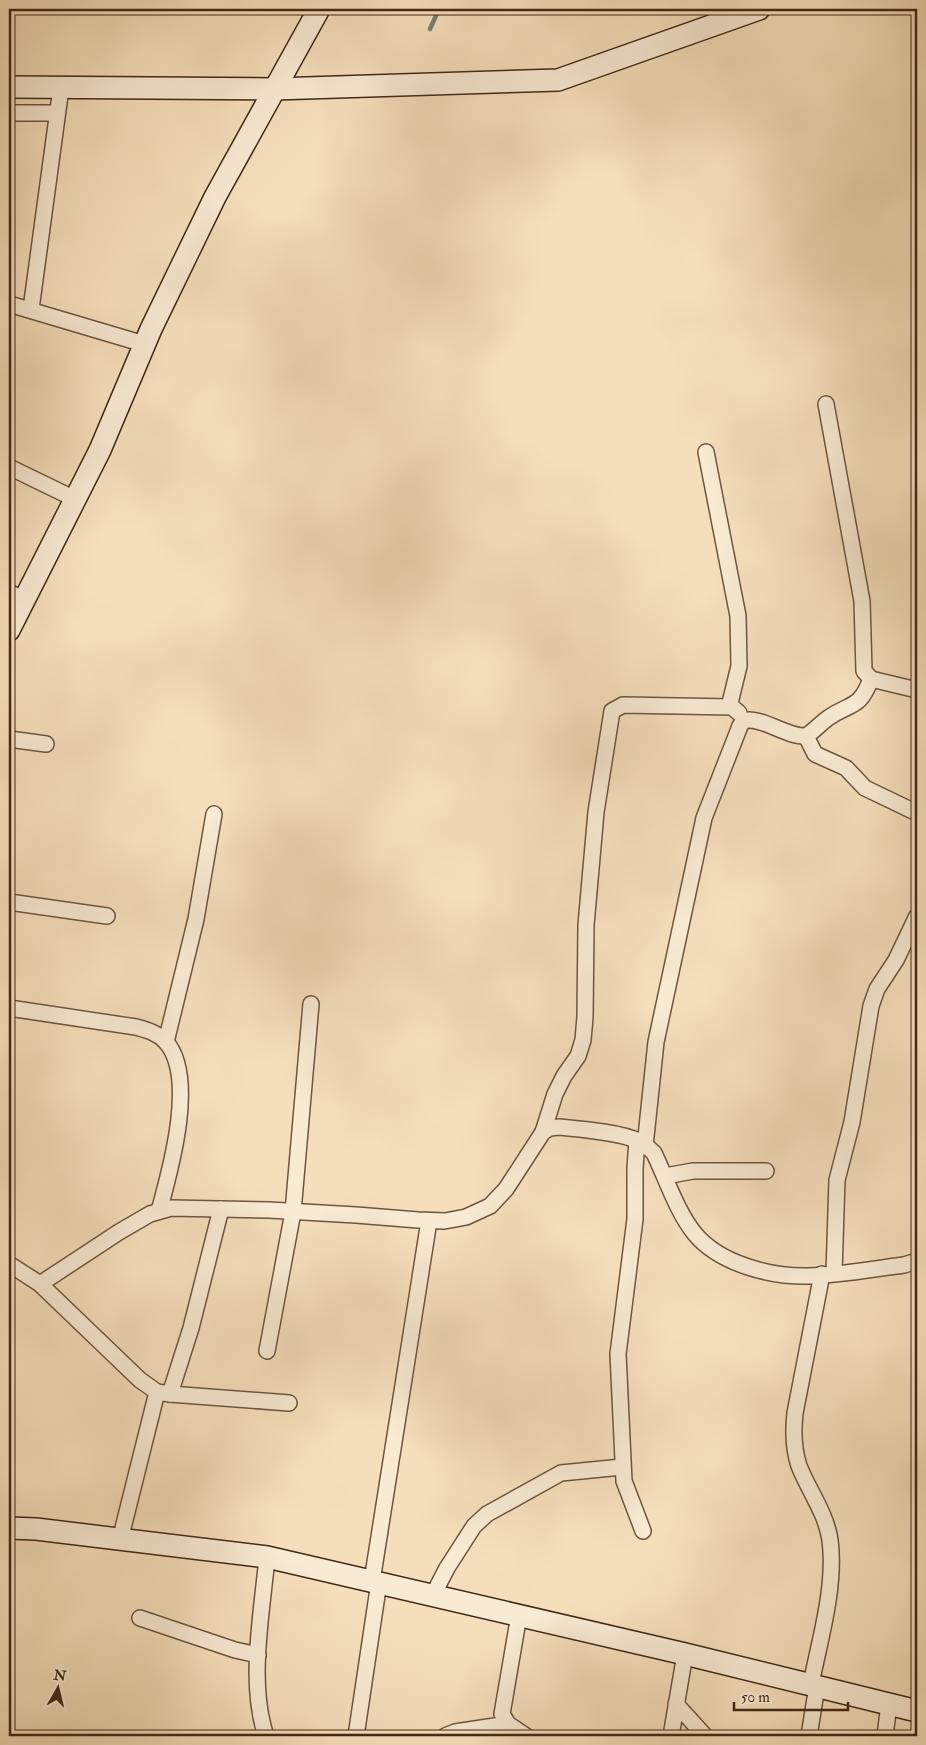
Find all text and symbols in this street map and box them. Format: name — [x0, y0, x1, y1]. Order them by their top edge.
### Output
north arrow — [32, 1662, 82, 1712]
text: N — [51, 1666, 68, 1685]
scale bar — [734, 1680, 847, 1712]
text: 50 m — [741, 1688, 770, 1707]

